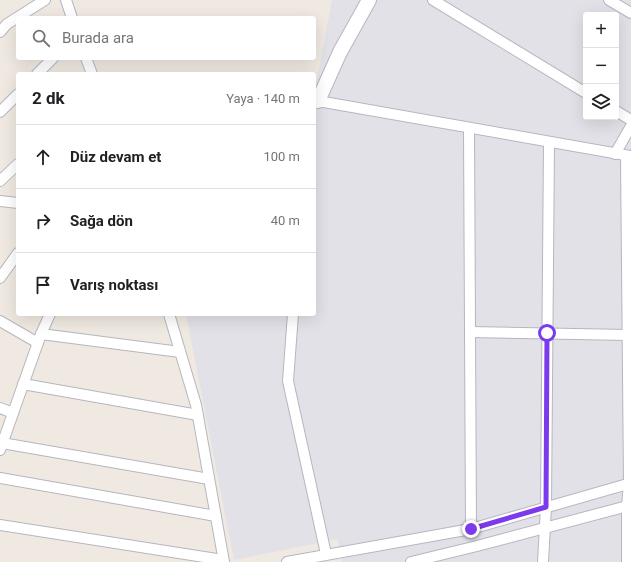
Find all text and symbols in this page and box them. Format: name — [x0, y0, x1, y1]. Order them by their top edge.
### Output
map controls — [583, 12, 619, 120]
button: + — [583, 12, 619, 48]
search box — [16, 16, 316, 60]
icon: search — [30, 27, 52, 49]
text: Burada ara — [62, 29, 134, 47]
button: − — [583, 48, 619, 84]
button: layers — [583, 84, 619, 120]
text: 2 dk — [32, 88, 65, 108]
text: Yaya · 140 m — [226, 91, 300, 106]
icon: ahead — [32, 146, 54, 168]
text: Düz devam et — [70, 148, 161, 166]
text: 100 m — [263, 149, 300, 164]
icon: right — [32, 210, 54, 232]
text: Sağa dön — [70, 212, 133, 230]
text: 40 m — [271, 213, 300, 228]
icon: arrive — [32, 274, 54, 296]
text: Varış noktası — [70, 276, 158, 294]
route start — [538, 324, 556, 342]
route end — [462, 520, 480, 538]

